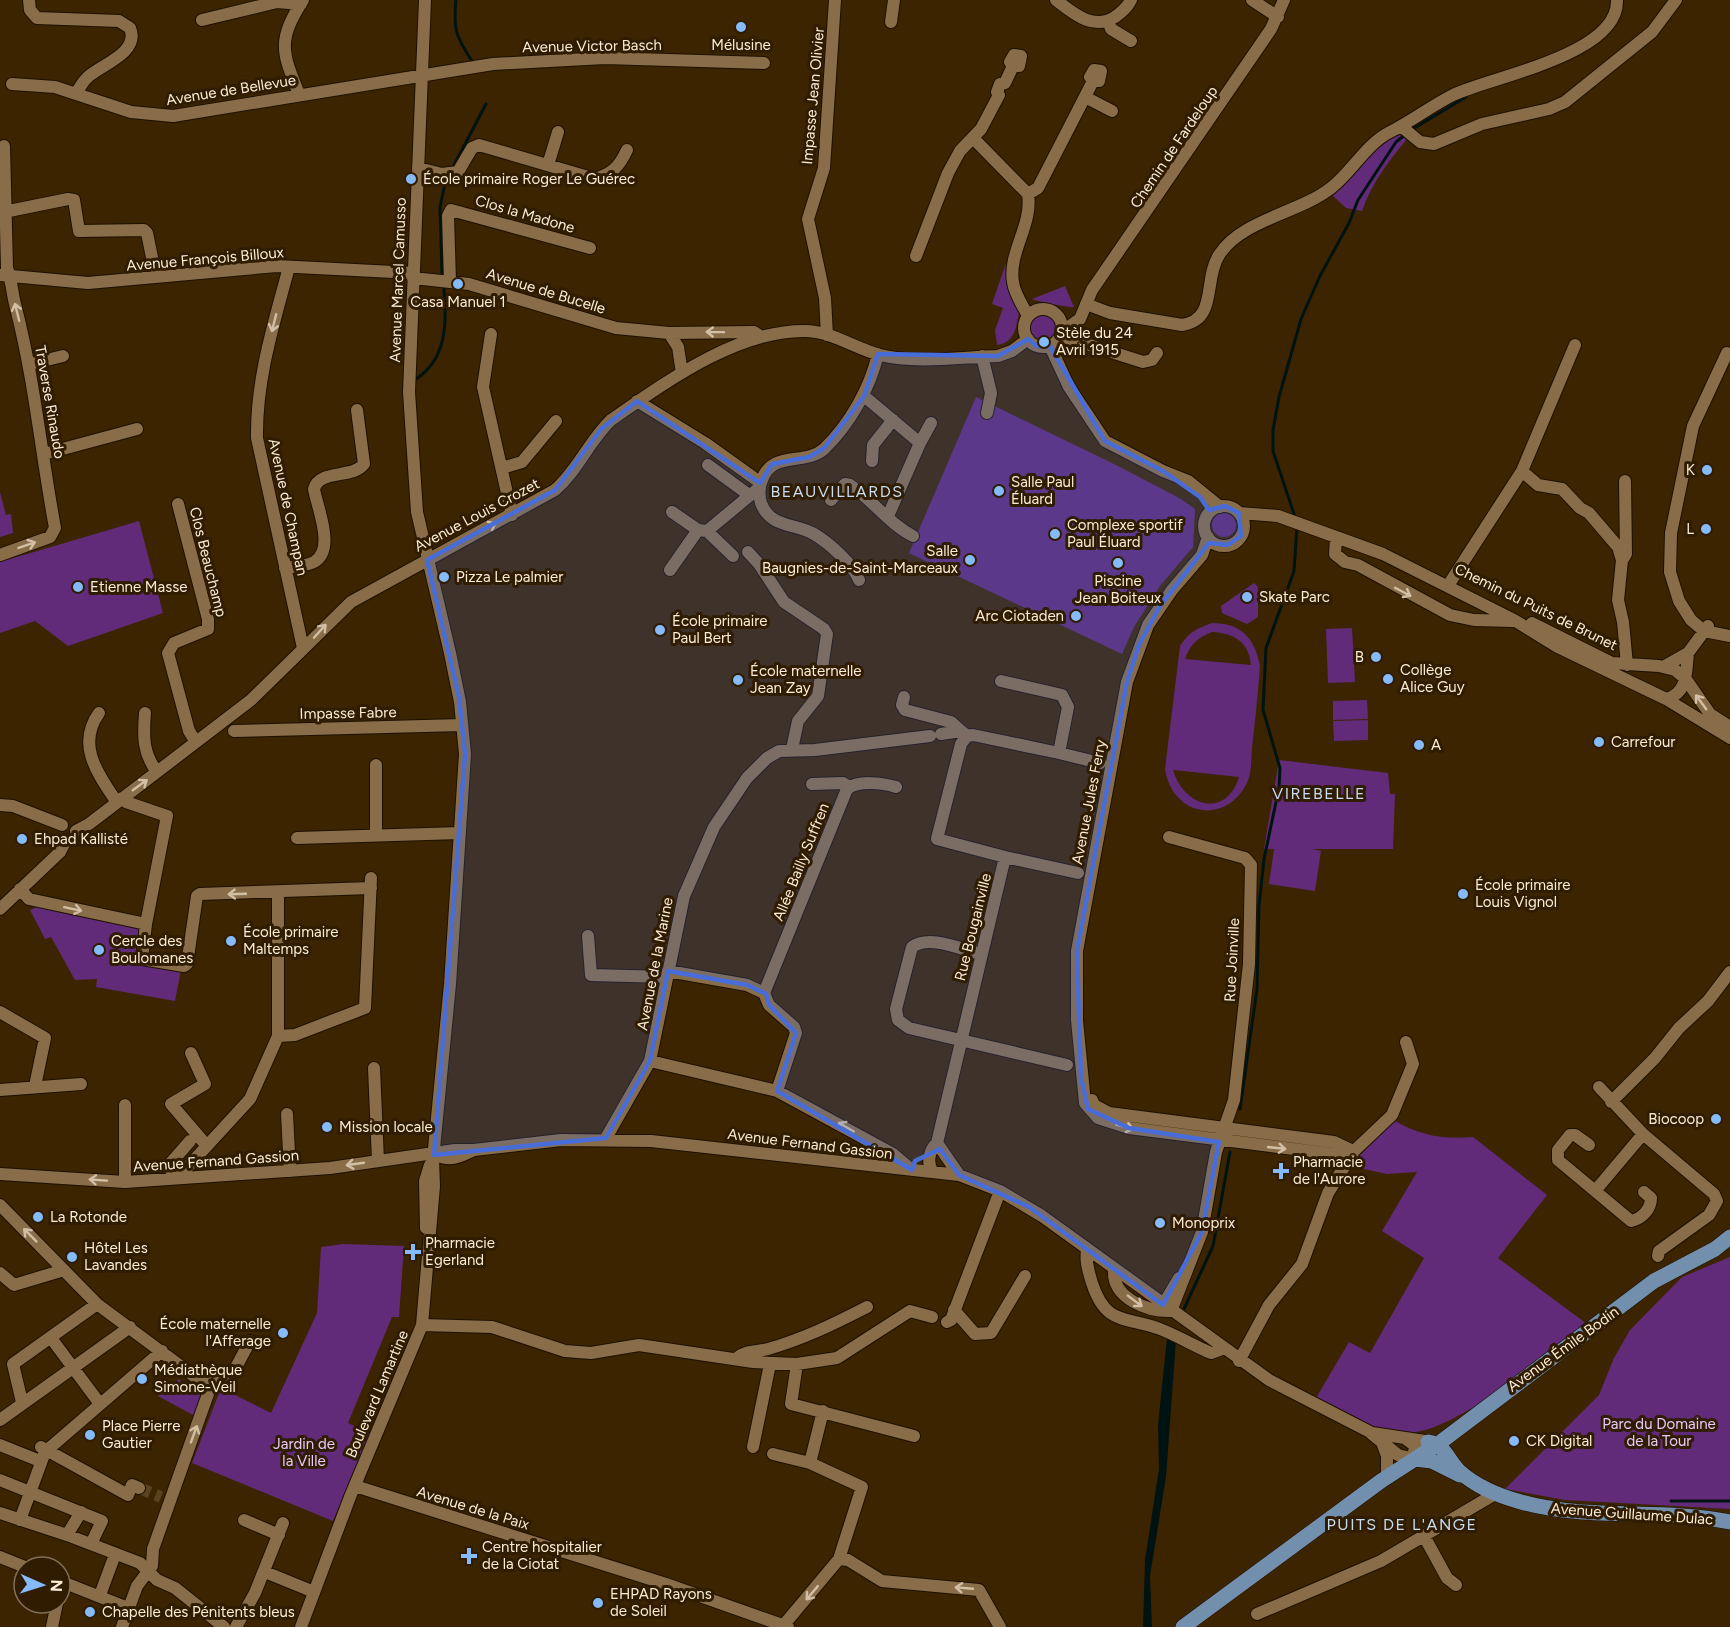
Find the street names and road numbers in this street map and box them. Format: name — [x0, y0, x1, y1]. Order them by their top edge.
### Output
street label: Impasse Jean Olivier — [798, 27, 828, 165]
street label: Avenue Victor Basch — [522, 36, 662, 56]
street label: Avenue de Bellevue — [165, 71, 297, 109]
street label: Chemin de Fardeloup — [1126, 82, 1222, 211]
street label: Clos la Madone — [473, 191, 577, 237]
street label: Avenue Marcel Camusso — [386, 197, 410, 363]
street label: Avenue François Billoux — [126, 243, 284, 275]
street label: Avenue de Bucelle — [484, 264, 608, 318]
street label: Traverse Rinaudo — [31, 344, 69, 460]
street label: Avenue de Champan — [265, 437, 311, 577]
street label: Avenue Louis Crozet — [411, 474, 543, 556]
street label: Clos Beauchamp — [186, 505, 230, 619]
street label: Chemin du Puits de Brunet — [1452, 560, 1621, 654]
street label: Impasse Fabre — [299, 703, 397, 723]
street label: Avenue Jules Ferry — [1068, 738, 1110, 866]
street label: Allée Bailly Suffren — [769, 800, 833, 924]
street label: Rue Bougainville — [951, 871, 995, 983]
street label: Avenue de la Marine — [633, 896, 677, 1032]
street label: Rue Joinville — [1221, 918, 1243, 1002]
street label: Avenue Fernand Gassion — [726, 1125, 894, 1163]
street label: Avenue Fernand Gassion — [132, 1146, 300, 1176]
street label: Avenue Émile Bodin — [1504, 1303, 1622, 1395]
street label: Boulevard Lamartine — [342, 1327, 412, 1461]
street label: Avenue de la Paix — [415, 1482, 531, 1534]
street label: Avenue Guillaume Dulac — [1550, 1499, 1714, 1529]

